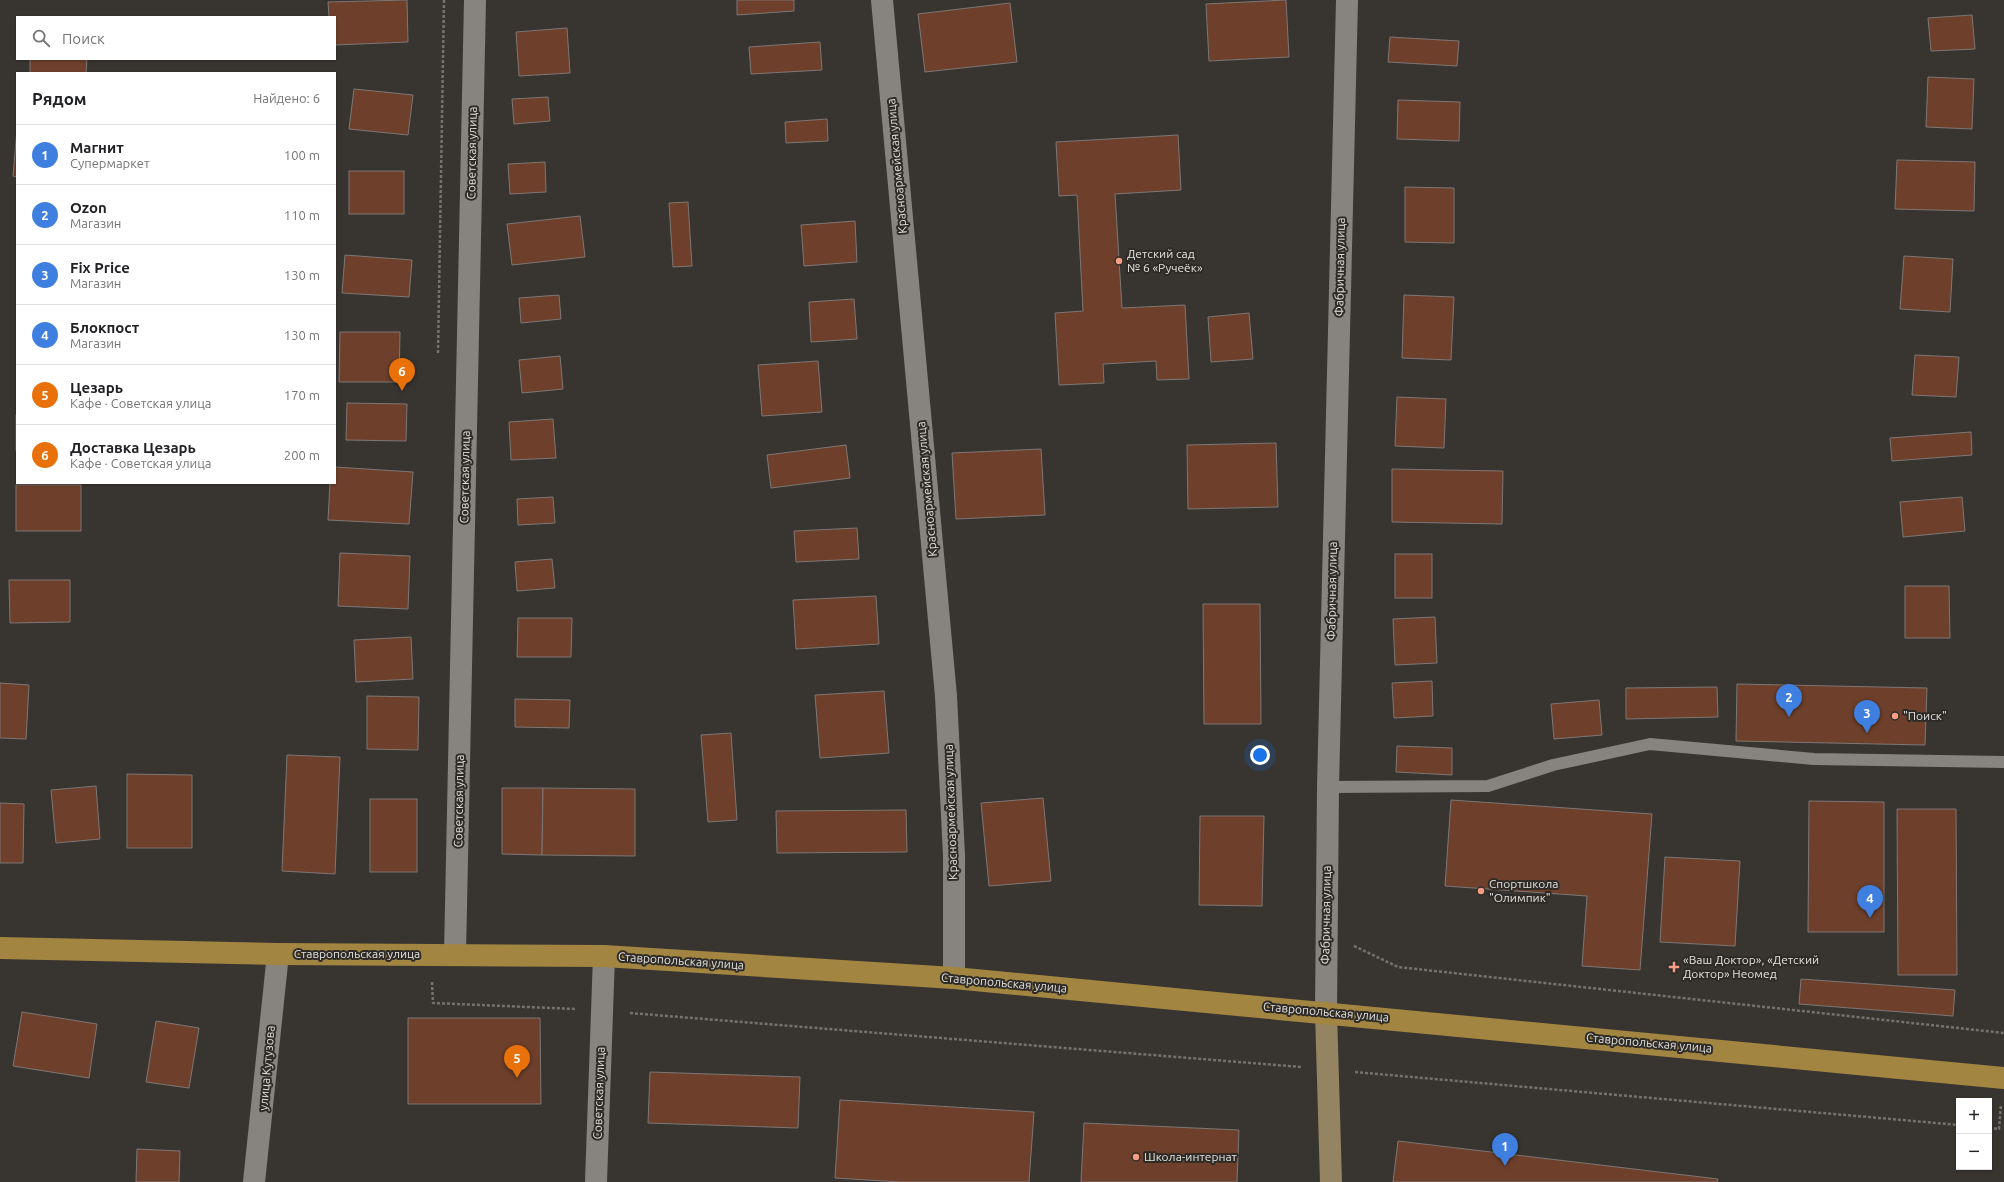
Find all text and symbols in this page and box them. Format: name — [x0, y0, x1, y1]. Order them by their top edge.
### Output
search box — [16, 16, 336, 60]
icon: search — [30, 27, 52, 49]
text: Поиск — [62, 30, 105, 47]
text: Рядом — [32, 89, 87, 108]
text: Найдено: 6 — [253, 91, 320, 105]
street label: Красноармейская улица — [884, 98, 909, 234]
street label: Советская улица — [464, 106, 479, 200]
text: Магнит — [70, 139, 124, 156]
text: 1 — [41, 148, 49, 162]
text: 100 m — [284, 148, 320, 162]
text: Супермаркет — [70, 156, 150, 170]
text: Ozon — [70, 199, 107, 216]
text: 2 — [41, 208, 49, 222]
text: 110 m — [284, 208, 320, 222]
text: Магазин — [70, 216, 121, 230]
street label: Фабричная улица — [1332, 217, 1347, 317]
place label: Детский сад № 6 «Ручеёк» — [1127, 247, 1203, 274]
marker: Детский сад № 6 «Ручеёк» — [1114, 256, 1124, 266]
text: Fix Price — [70, 259, 130, 276]
text: 3 — [41, 268, 49, 282]
text: 130 m — [284, 268, 320, 282]
text: Магазин — [70, 276, 121, 290]
text: Блокпост — [70, 319, 139, 336]
text: 4 — [41, 328, 49, 342]
text: 130 m — [284, 328, 320, 342]
text: Магазин — [70, 336, 121, 350]
pin: 6 — [389, 358, 415, 391]
text: Цезарь — [70, 379, 123, 396]
text: 5 — [41, 388, 49, 402]
text: 170 m — [284, 388, 320, 402]
text: Кафе · Советская улица — [70, 396, 211, 410]
street label: Красноармейская улица — [914, 421, 939, 557]
street label: Советская улица — [457, 430, 472, 524]
text: Доставка Цезарь — [70, 439, 196, 456]
text: 6 — [41, 448, 49, 462]
text: 200 m — [284, 448, 320, 462]
text: Кафе · Советская улица — [70, 456, 211, 470]
street label: Фабричная улица — [1324, 541, 1339, 641]
pin: 2 — [1776, 684, 1802, 717]
pin: 3 — [1854, 700, 1880, 733]
place label: "Поиск" — [1903, 709, 1947, 722]
marker: "Поиск" — [1890, 711, 1900, 721]
street label: Красноармейская улица — [942, 744, 959, 880]
your location — [1250, 745, 1270, 765]
street label: Советская улица — [451, 754, 466, 848]
street label: Фабричная улица — [1318, 865, 1333, 965]
place label: Спортшкола "Олимпик" — [1489, 877, 1559, 904]
pin: 4 — [1857, 885, 1883, 918]
marker: Спортшкола "Олимпик" — [1476, 886, 1486, 896]
street label: Ставропольская улица — [294, 947, 420, 960]
street label: Ставропольская улица — [618, 950, 745, 971]
place label: «Ваш Доктор», «Детский Доктор» Неомед — [1683, 953, 1819, 980]
marker: «Ваш Доктор», «Детский Доктор» Неомед — [1668, 961, 1680, 973]
street label: Ставропольская улица — [941, 971, 1068, 994]
street label: Ставропольская улица — [1263, 1000, 1390, 1023]
street label: улица Кутузова — [256, 1025, 277, 1111]
street label: Ставропольская улица — [1586, 1031, 1713, 1054]
pin: 5 — [504, 1045, 530, 1078]
street label: Советская улица — [590, 1046, 607, 1140]
map controls — [1956, 1098, 1992, 1170]
button: + — [1956, 1098, 1992, 1134]
pin: 1 — [1492, 1133, 1518, 1166]
button: − — [1956, 1134, 1992, 1170]
place label: Школа-интернат — [1144, 1150, 1238, 1163]
marker: Школа-интернат — [1131, 1152, 1141, 1162]

